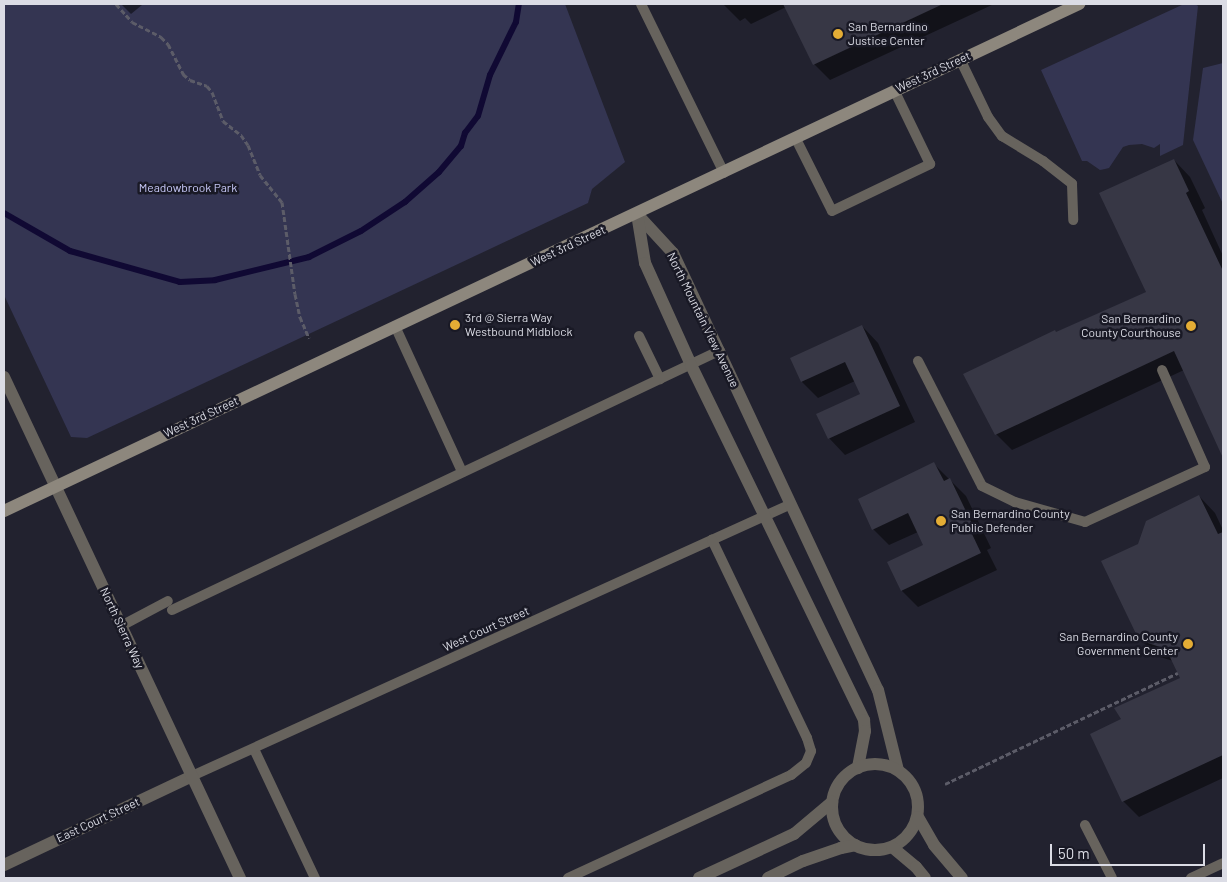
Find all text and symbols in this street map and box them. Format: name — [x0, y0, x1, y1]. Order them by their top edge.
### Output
place label: San Bernardino Justice Center — [848, 20, 928, 48]
marker: San Bernardino Justice Center — [832, 28, 844, 40]
street label: West 3rd Street — [893, 48, 973, 96]
park label: Meadowbrook Park — [139, 181, 237, 195]
street label: West 3rd Street — [528, 222, 608, 270]
street label: North Mountain View Avenue — [664, 250, 742, 390]
place label: 3rd @ Sierra Way Westbound Midblock — [465, 311, 572, 339]
place label: San Bernardino County Courthouse — [1081, 312, 1181, 340]
marker: 3rd @ Sierra Way Westbound Midblock — [449, 319, 461, 331]
marker: San Bernardino County Courthouse — [1185, 320, 1197, 332]
street label: West 3rd Street — [161, 393, 241, 441]
place label: San Bernardino County Public Defender — [951, 507, 1070, 535]
marker: San Bernardino County Public Defender — [935, 515, 947, 527]
street label: North Sierra Way — [97, 585, 147, 671]
street label: West Court Street — [441, 603, 531, 655]
place label: San Bernardino County Government Center — [1059, 630, 1178, 658]
marker: San Bernardino County Government Center — [1182, 638, 1194, 650]
street label: East Court Street — [54, 794, 142, 846]
scale bar — [1052, 834, 1207, 866]
text: 50 m — [1058, 844, 1090, 862]

